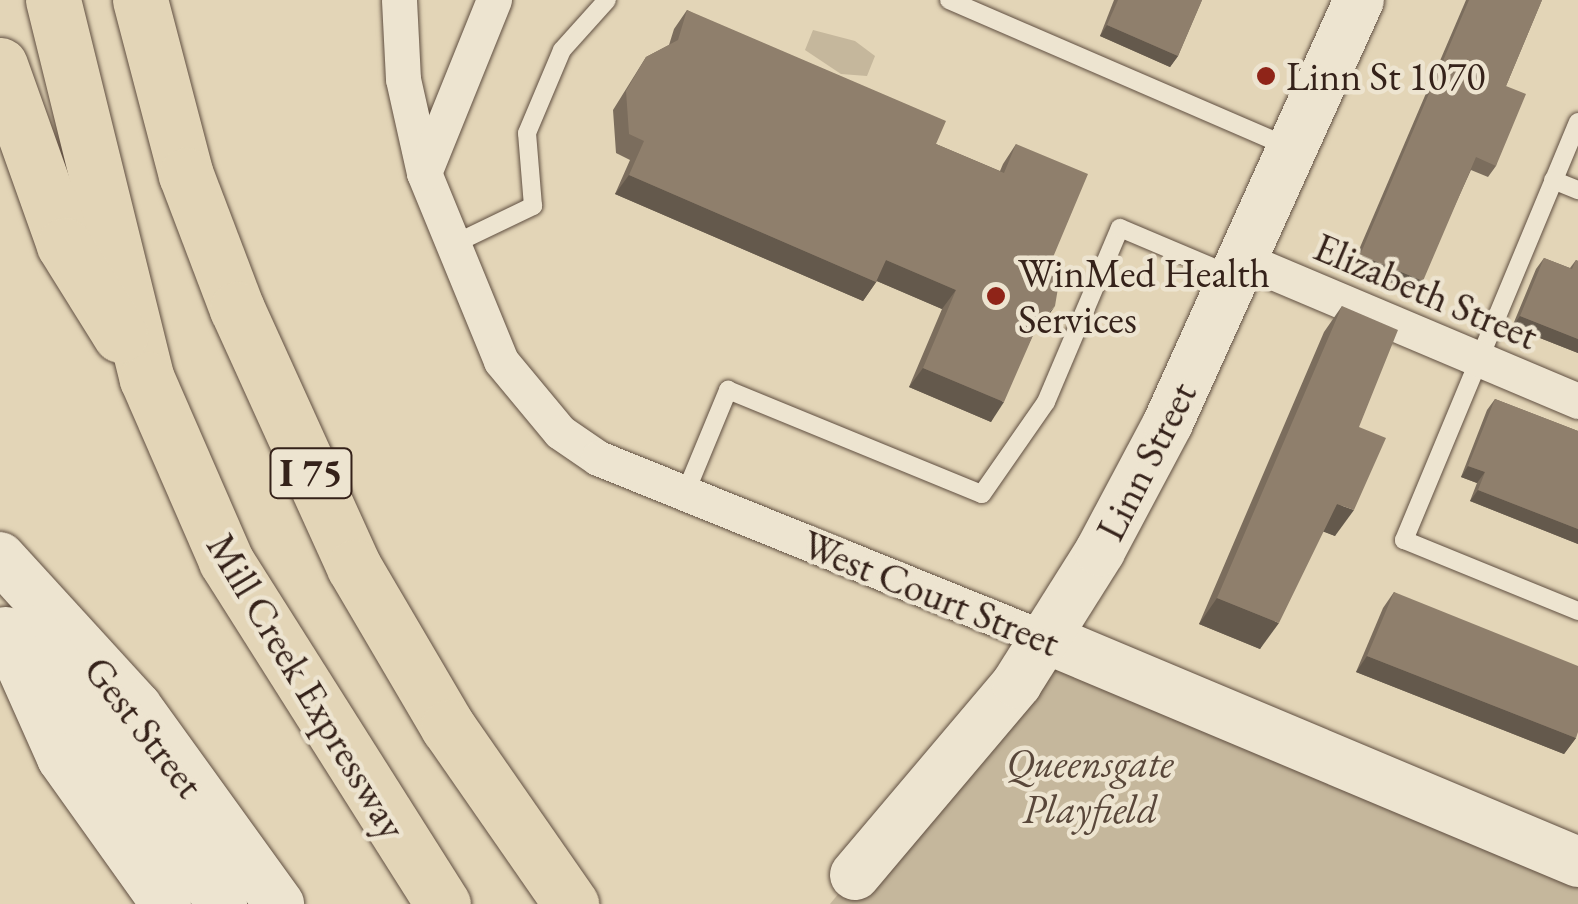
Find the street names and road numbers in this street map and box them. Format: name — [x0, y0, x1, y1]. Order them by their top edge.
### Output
street label: Elizabeth Street — [1307, 222, 1545, 360]
street label: Linn Street — [1086, 374, 1206, 548]
road number: I 75 — [268, 440, 354, 506]
street label: West Court Street — [796, 520, 1066, 666]
street label: Mill Creek Expressway — [197, 525, 417, 847]
street label: Gest Street — [74, 647, 214, 807]

